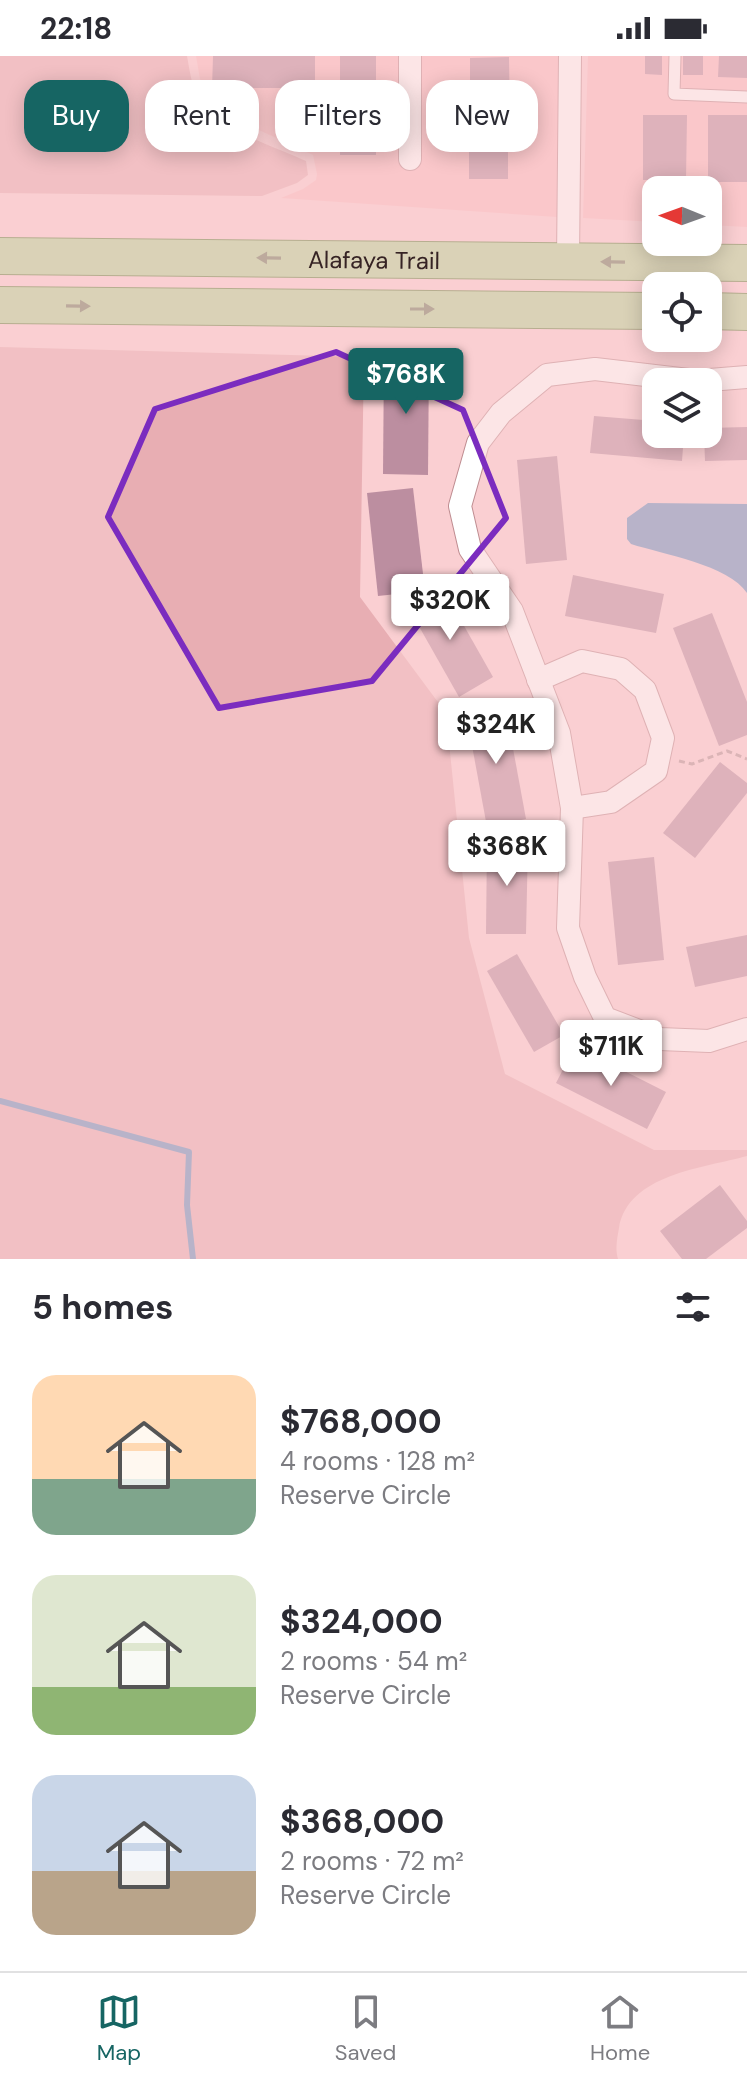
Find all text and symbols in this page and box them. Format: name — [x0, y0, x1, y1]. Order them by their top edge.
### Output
text: 22:18 — [40, 9, 112, 48]
chip: Buy — [24, 80, 129, 152]
chip: Rent — [145, 80, 259, 152]
chip: Filters — [275, 80, 410, 152]
chip: New — [426, 80, 538, 152]
north arrow — [642, 176, 722, 256]
map controls — [642, 176, 722, 448]
street label: Alafaya Trail — [308, 243, 440, 276]
one-way arrow — [256, 252, 281, 265]
one-way arrow — [600, 256, 625, 268]
button: locate — [642, 272, 722, 352]
one-way arrow — [66, 300, 91, 312]
one-way arrow — [410, 303, 435, 316]
pin: $768K — [350, 348, 462, 416]
text: $768K — [366, 357, 446, 391]
button: layers — [642, 368, 722, 448]
pin: $320K — [394, 574, 506, 642]
text: $320K — [409, 583, 491, 617]
pin: $324K — [440, 698, 552, 766]
text: $324K — [456, 707, 536, 741]
pin: $368K — [451, 820, 563, 888]
text: $368K — [466, 829, 548, 863]
pin: $711K — [555, 1020, 667, 1088]
text: $711K — [578, 1029, 644, 1063]
text: 5 homes — [32, 1285, 173, 1330]
icon: filters — [671, 1285, 715, 1329]
text: $768,000 — [280, 1399, 442, 1444]
icon: home — [96, 1407, 192, 1503]
text: 4 rooms · 128 m² — [280, 1444, 475, 1478]
text: Reserve Circle — [280, 1478, 451, 1512]
text: $324,000 — [280, 1599, 443, 1644]
icon: home — [96, 1607, 192, 1703]
text: 2 rooms · 54 m² — [280, 1644, 467, 1678]
text: Reserve Circle — [280, 1678, 451, 1712]
text: $368,000 — [280, 1799, 444, 1844]
icon: home — [96, 1807, 192, 1903]
text: 2 rooms · 72 m² — [280, 1844, 464, 1878]
text: Reserve Circle — [280, 1878, 451, 1912]
tab: Map — [97, 1990, 141, 2067]
tab: Saved — [335, 1990, 396, 2067]
tab: Home — [590, 1990, 650, 2067]

